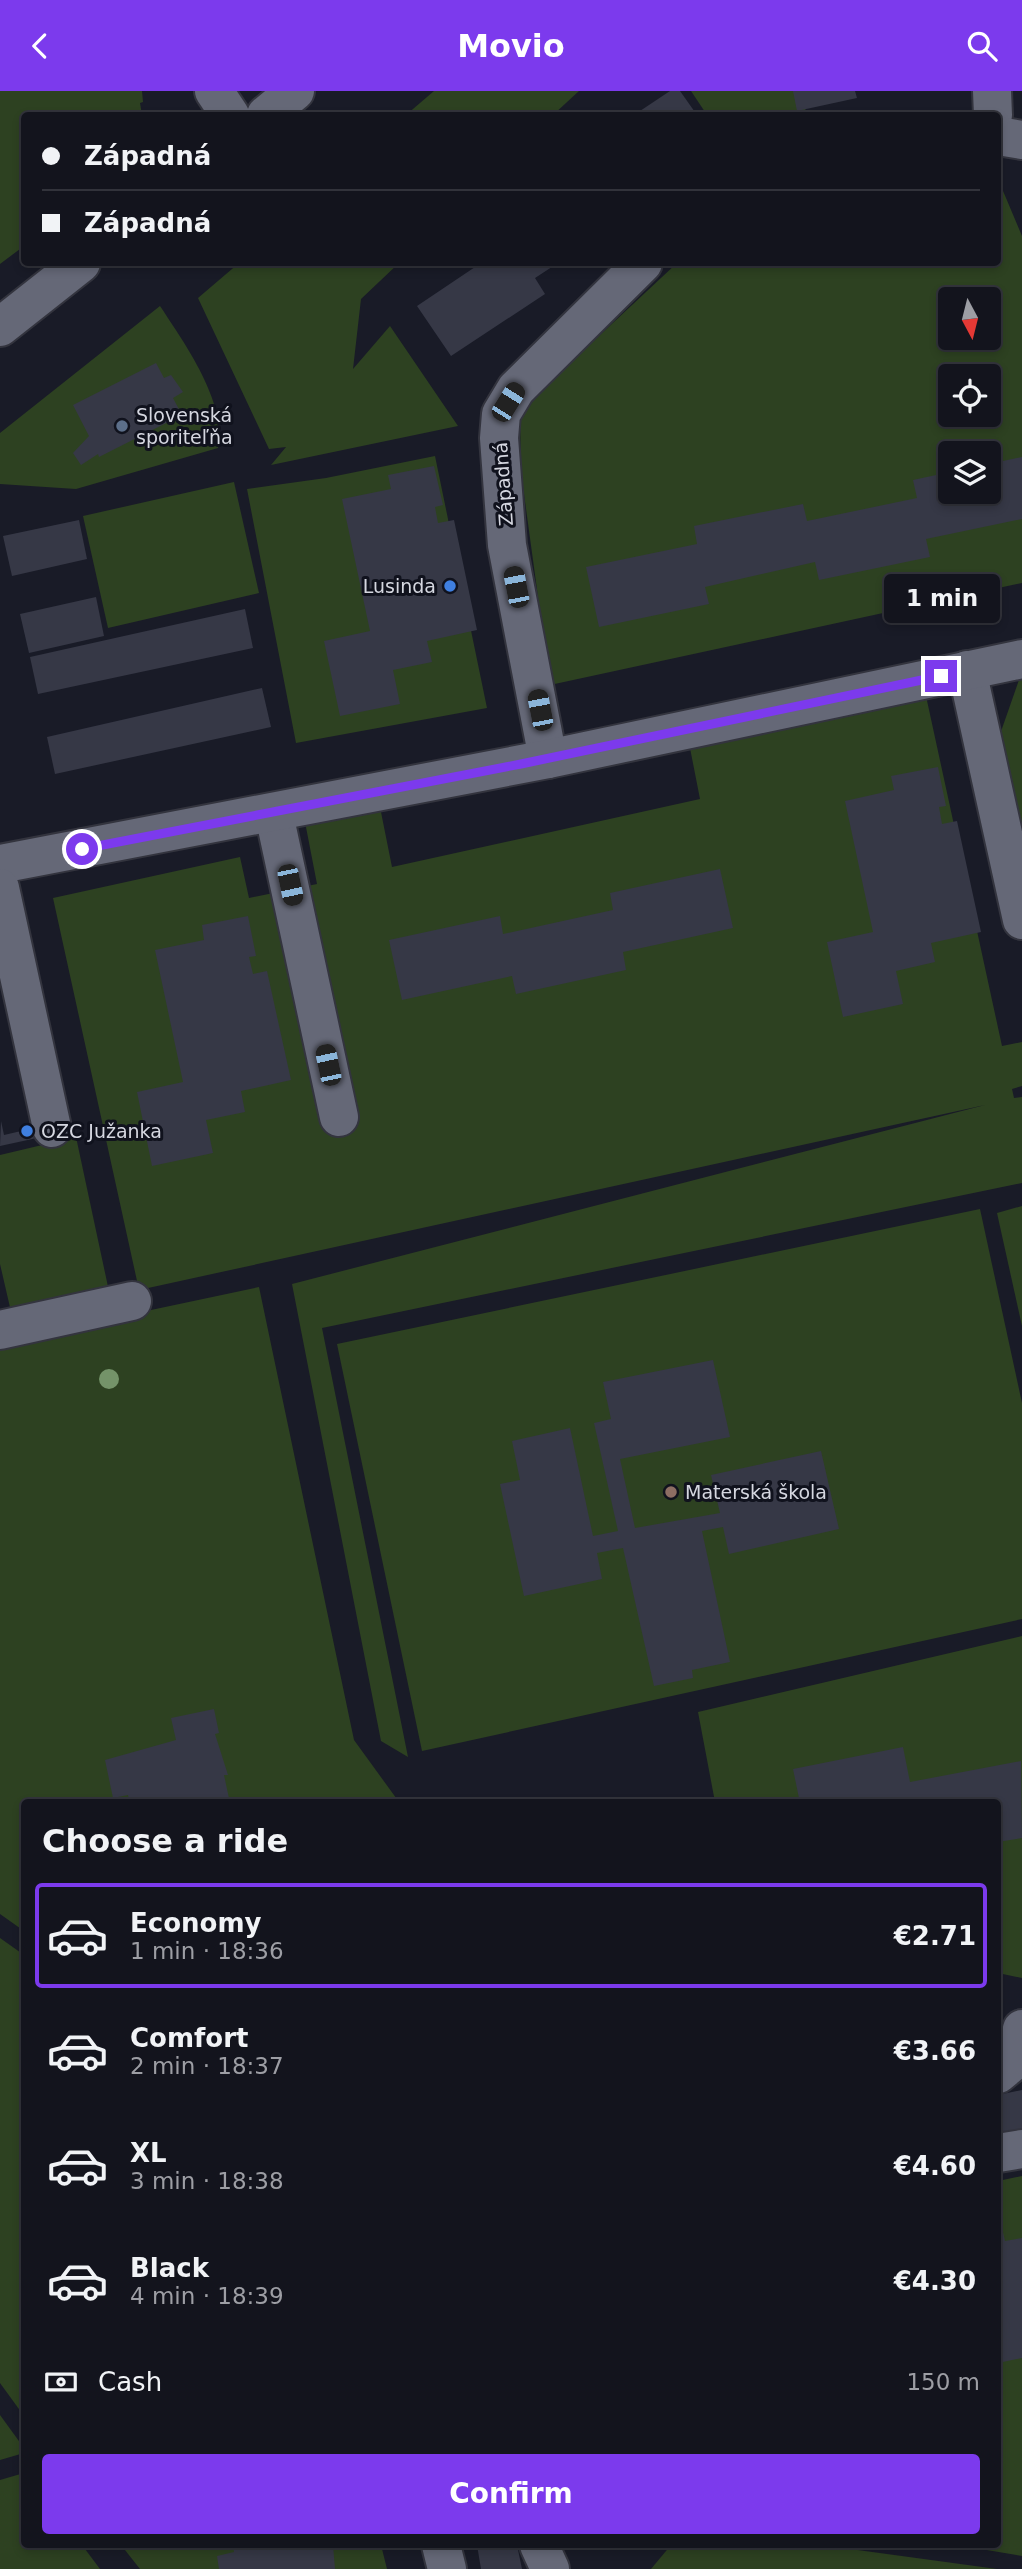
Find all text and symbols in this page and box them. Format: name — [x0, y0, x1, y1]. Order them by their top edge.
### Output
icon: back — [21, 27, 59, 65]
text: Movio — [457, 27, 565, 65]
icon: search — [963, 27, 1001, 65]
text: Západná — [84, 141, 211, 171]
text: Západná — [84, 208, 211, 238]
north arrow — [938, 287, 1001, 350]
map controls — [938, 287, 1001, 504]
button: locate — [938, 364, 1001, 427]
car — [488, 379, 529, 425]
place label: Slovenská sporiteľňa — [136, 404, 233, 448]
marker: Slovenská sporiteľňa — [114, 418, 130, 434]
street label: Západná — [489, 441, 517, 527]
button: layers — [938, 441, 1001, 504]
car — [502, 564, 531, 610]
place label: Lusinda — [363, 575, 436, 597]
callout: 1 min — [883, 575, 999, 623]
marker: Lusinda — [442, 578, 458, 594]
text: 1 min — [906, 585, 978, 611]
route end — [925, 660, 957, 692]
car — [526, 687, 555, 733]
route start — [66, 833, 98, 865]
car — [276, 862, 305, 908]
car — [314, 1042, 343, 1088]
place label: OZC Južanka — [41, 1120, 162, 1142]
marker: OZC Južanka — [19, 1123, 35, 1139]
place label: Materská škola — [685, 1481, 827, 1503]
marker: Materská škola — [663, 1484, 679, 1500]
text: Choose a ride — [42, 1822, 288, 1860]
icon: car — [46, 1904, 109, 1967]
text: Economy — [130, 1908, 261, 1938]
text: €2.71 — [894, 1921, 976, 1951]
text: 1 min · 18:36 — [130, 1938, 284, 1964]
icon: car — [46, 2019, 109, 2082]
text: Comfort — [130, 2023, 248, 2053]
text: €3.66 — [894, 2036, 976, 2066]
text: 2 min · 18:37 — [130, 2053, 284, 2079]
icon: car — [46, 2134, 109, 2197]
text: XL — [130, 2138, 167, 2168]
text: €4.60 — [894, 2151, 976, 2181]
text: 3 min · 18:38 — [130, 2168, 284, 2194]
icon: car — [46, 2249, 109, 2312]
text: Black — [130, 2253, 209, 2283]
text: €4.30 — [894, 2266, 976, 2296]
text: 4 min · 18:39 — [130, 2283, 284, 2309]
icon: cash — [42, 2363, 80, 2401]
text: Cash — [98, 2367, 162, 2397]
text: 150 m — [906, 2369, 980, 2395]
button: Confirm — [42, 2454, 980, 2534]

